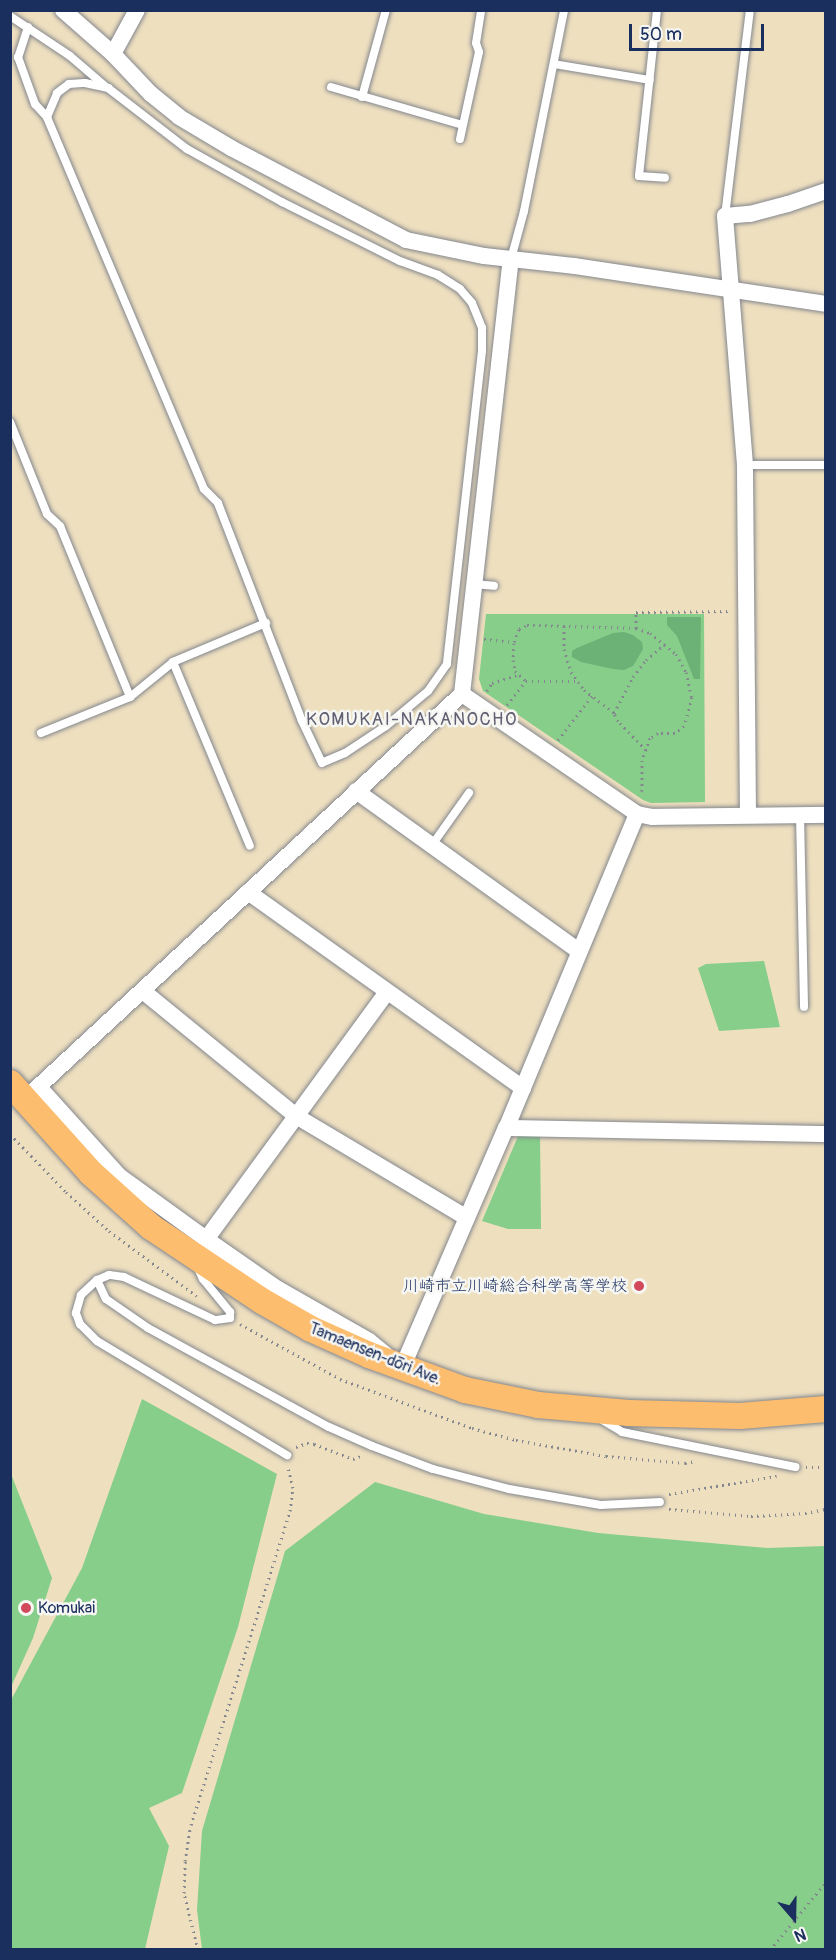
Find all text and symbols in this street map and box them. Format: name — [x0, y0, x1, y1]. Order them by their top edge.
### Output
scale bar — [632, 12, 767, 50]
text: 50 m — [640, 23, 682, 46]
district label: KOMUKAI-NAKANOCHO — [306, 709, 518, 731]
place label: 川崎市立川崎総合科学高等学校 — [403, 1276, 627, 1296]
marker: 川崎市立川崎総合科学高等学校 — [632, 1279, 646, 1293]
street label: Tamaensen-dōri Ave. — [306, 1319, 444, 1389]
place label: Komukai — [38, 1598, 95, 1618]
marker: Komukai — [19, 1601, 33, 1615]
north arrow — [764, 1888, 824, 1948]
text: N — [792, 1924, 809, 1946]

